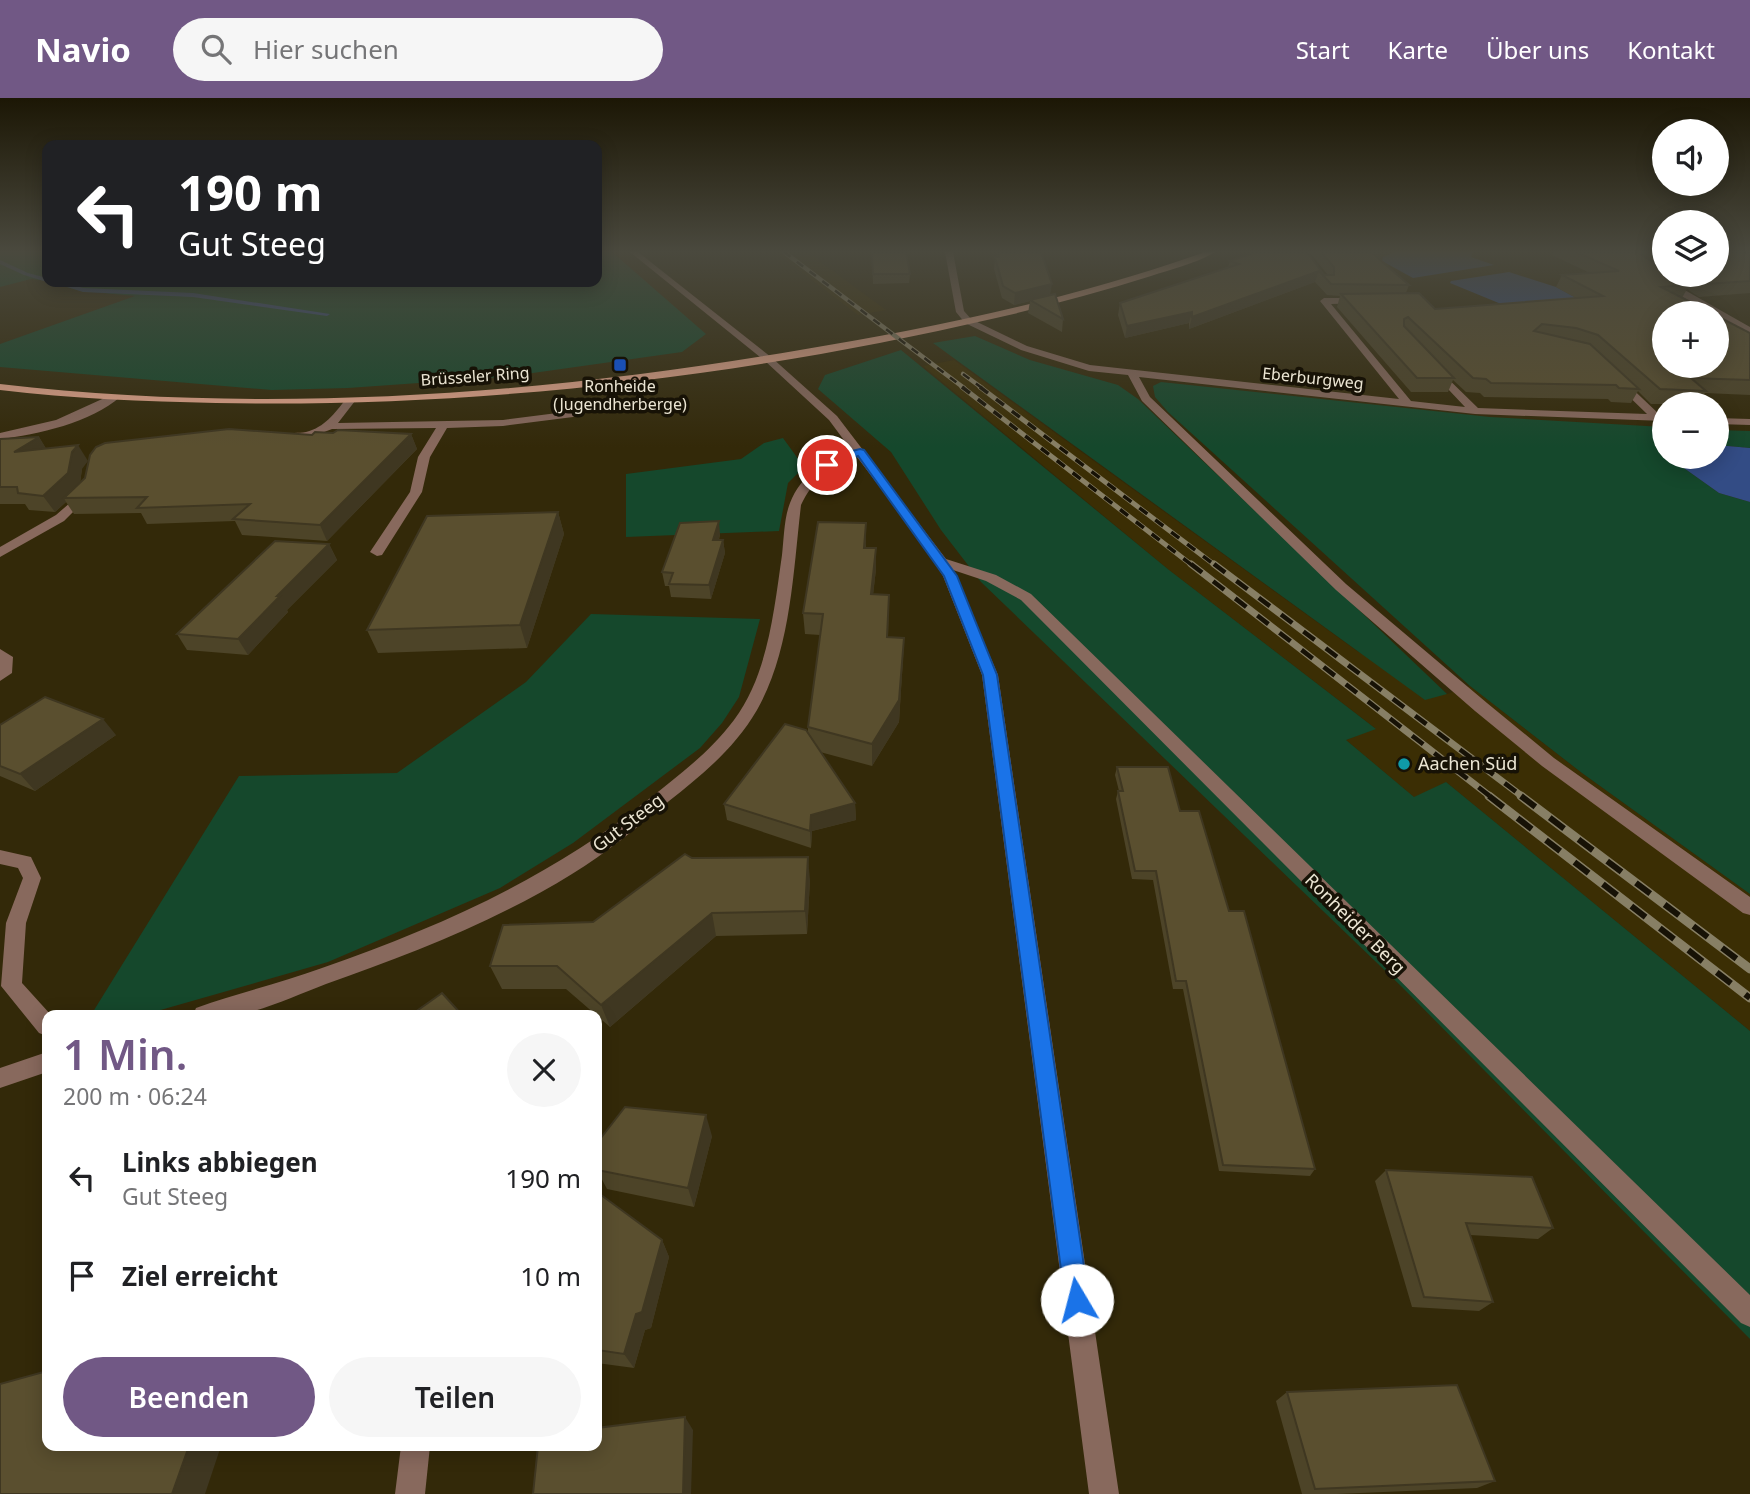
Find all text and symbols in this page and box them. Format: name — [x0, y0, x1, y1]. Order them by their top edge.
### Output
search box — [173, 18, 663, 81]
text: Navio — [35, 27, 131, 72]
icon: search — [197, 30, 235, 68]
text: Hier suchen — [253, 31, 399, 67]
text: Start — [1296, 33, 1350, 66]
text: Karte — [1388, 33, 1448, 66]
text: Über uns — [1486, 33, 1589, 66]
text: Kontakt — [1627, 33, 1715, 66]
map controls — [1652, 119, 1729, 469]
button: sound — [1652, 119, 1729, 196]
text: 190 m — [178, 159, 323, 225]
icon: left — [63, 168, 154, 259]
button: layers — [1652, 210, 1729, 287]
text: Gut Steeg — [178, 222, 326, 265]
button: + — [1652, 301, 1729, 378]
marker: Ronheide (Jugendherberge) — [612, 357, 628, 373]
street label: Brüsseler Ring — [420, 361, 530, 391]
street label: Eberburgweg — [1261, 362, 1365, 394]
place label: Ronheide (Jugendherberge) — [553, 375, 687, 415]
button: − — [1652, 392, 1729, 469]
pin — [797, 435, 857, 495]
icon: arrive — [808, 446, 846, 484]
place label: Aachen Süd — [1418, 751, 1517, 775]
marker: Aachen Süd — [1396, 756, 1412, 772]
street label: Gut Steeg — [587, 788, 668, 857]
street label: Ronheider Berg — [1300, 868, 1411, 979]
text: 1 Min. — [63, 1025, 187, 1082]
button: close — [507, 1033, 581, 1107]
text: 200 m · 06:24 — [63, 1080, 207, 1112]
text: Links abbiegen — [122, 1144, 318, 1180]
icon: left — [63, 1159, 101, 1197]
text: 190 m — [505, 1160, 581, 1196]
text: Gut Steeg — [122, 1180, 228, 1212]
icon: arrive — [63, 1257, 101, 1295]
text: Ziel erreicht — [122, 1258, 278, 1294]
text: 10 m — [520, 1258, 581, 1294]
position arrow — [1040, 1263, 1114, 1337]
button: Beenden — [63, 1357, 315, 1437]
button: Teilen — [329, 1357, 581, 1437]

